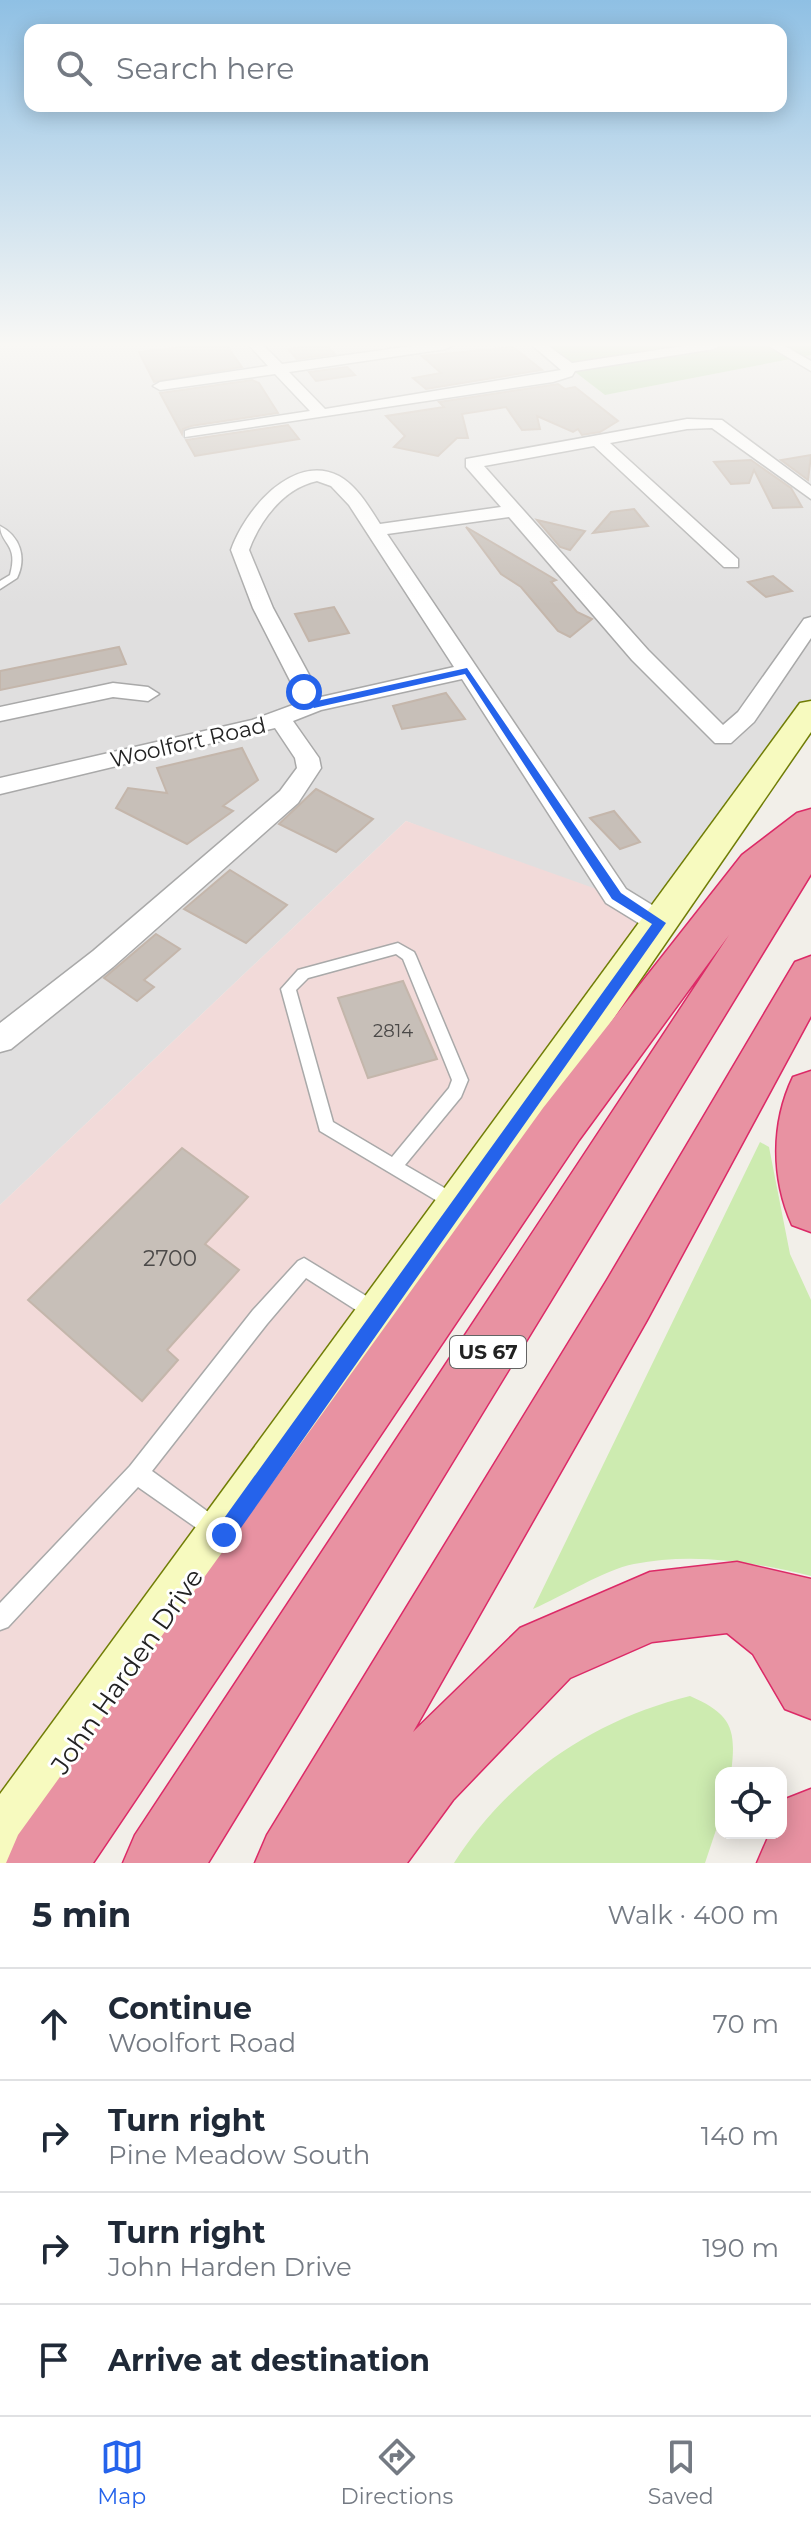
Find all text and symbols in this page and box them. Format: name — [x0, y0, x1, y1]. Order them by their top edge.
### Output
search box — [24, 24, 787, 112]
icon: search — [52, 46, 96, 90]
text: Search here — [116, 50, 294, 87]
route start — [286, 674, 322, 710]
street label: Woolfort Road — [108, 711, 269, 774]
house number: 2814 — [373, 1020, 413, 1042]
house number: 2700 — [143, 1245, 197, 1272]
road number: US 67 — [450, 1336, 526, 1368]
route end — [206, 1517, 242, 1553]
street label: John Harden Drive — [43, 1562, 210, 1781]
map controls — [715, 1767, 787, 1839]
button: locate — [715, 1767, 787, 1839]
text: 5 min — [32, 1894, 131, 1936]
text: Walk · 400 m — [607, 1899, 779, 1931]
text: Continue — [108, 1990, 252, 2027]
icon: ahead — [32, 2002, 76, 2046]
text: 70 m — [713, 2008, 779, 2040]
text: Woolfort Road — [108, 2027, 296, 2059]
text: Turn right — [108, 2102, 265, 2139]
icon: right — [32, 2114, 76, 2158]
text: 140 m — [701, 2120, 779, 2152]
text: Pine Meadow South — [108, 2139, 370, 2171]
text: Turn right — [108, 2214, 265, 2251]
icon: right — [32, 2226, 76, 2270]
text: 190 m — [702, 2232, 779, 2264]
text: John Harden Drive — [108, 2251, 352, 2283]
icon: arrive — [32, 2338, 76, 2382]
text: Arrive at destination — [108, 2342, 430, 2379]
tab: Map — [97, 2435, 146, 2510]
tab: Directions — [341, 2435, 453, 2510]
tab: Saved — [648, 2435, 714, 2510]

